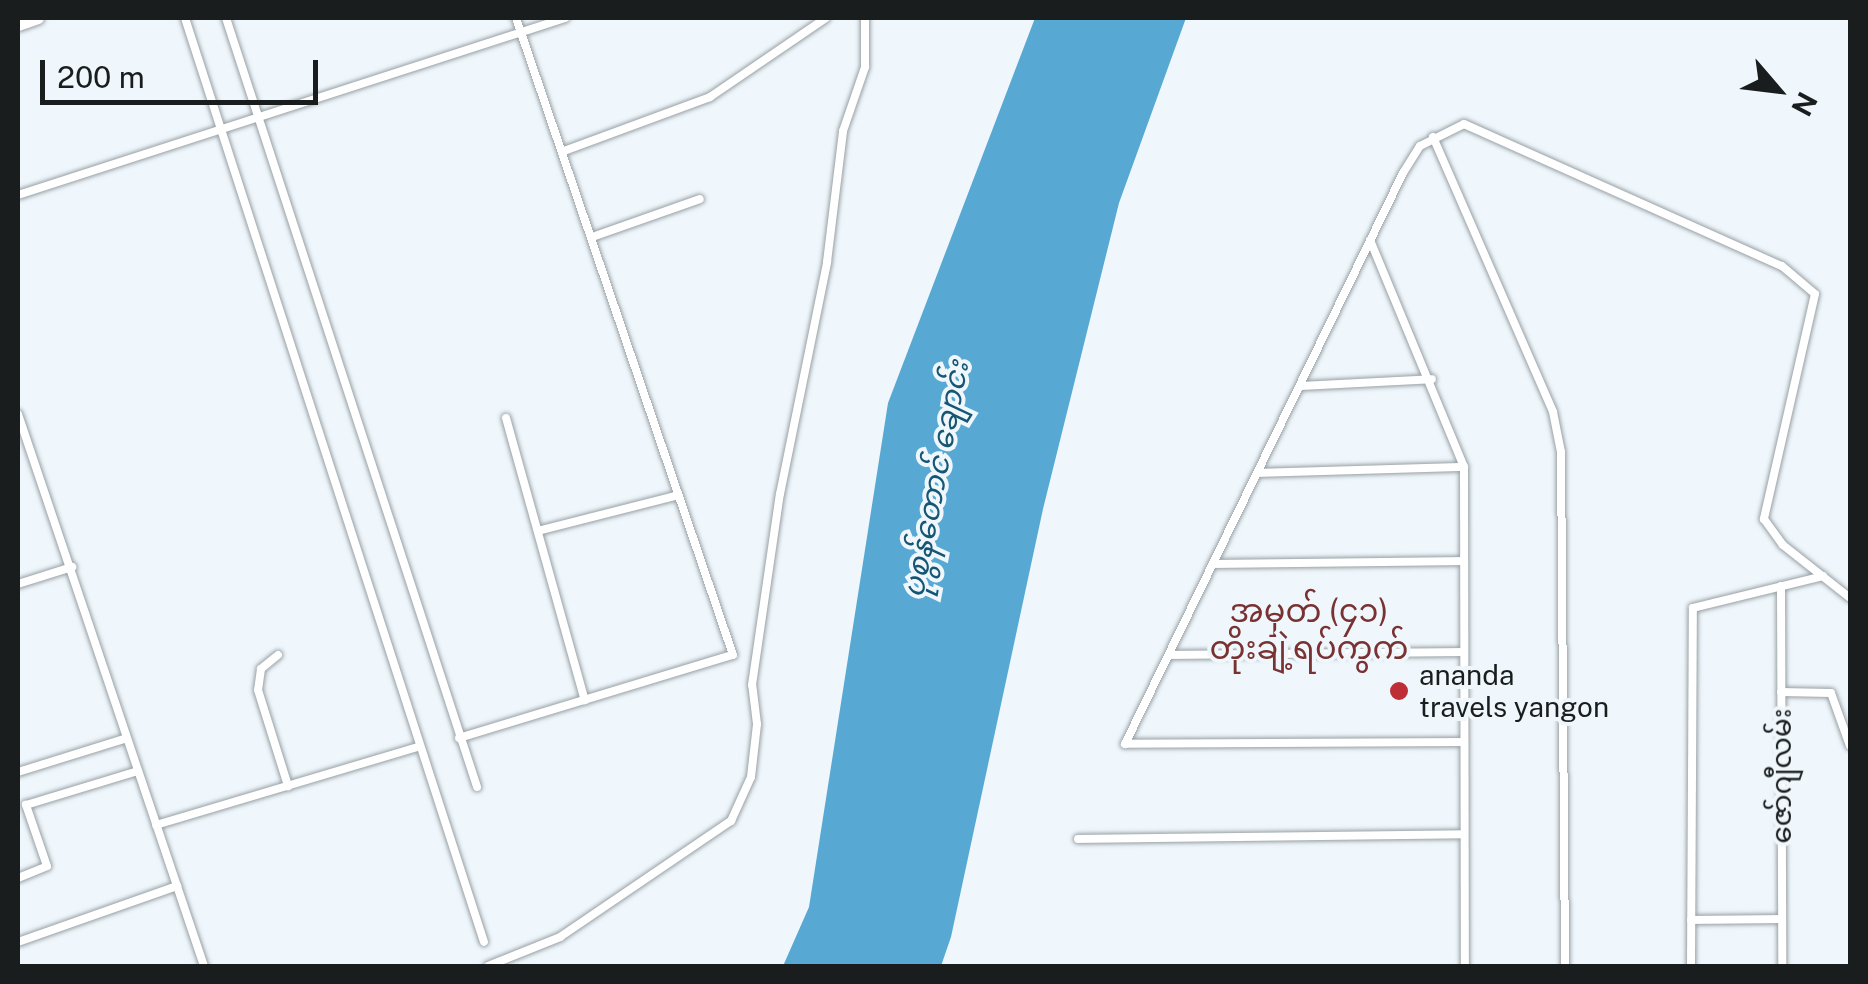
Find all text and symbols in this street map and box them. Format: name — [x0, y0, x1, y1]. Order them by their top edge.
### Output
scale bar — [45, 40, 322, 102]
north arrow — [1728, 40, 1828, 140]
text: 200 m — [57, 59, 145, 95]
text: N — [1785, 87, 1825, 122]
water label: ပုစွန်တောင် ချောင်း — [894, 358, 976, 600]
district label: အမှတ် (၄၁) တိုးချဲ့ရပ်ကွက် — [1210, 593, 1408, 668]
place label: ananda travels yangon — [1419, 658, 1609, 724]
marker: ananda travels yangon — [1388, 680, 1410, 702]
street label: ဇော်ဂျီလမ်း — [1764, 708, 1798, 844]

